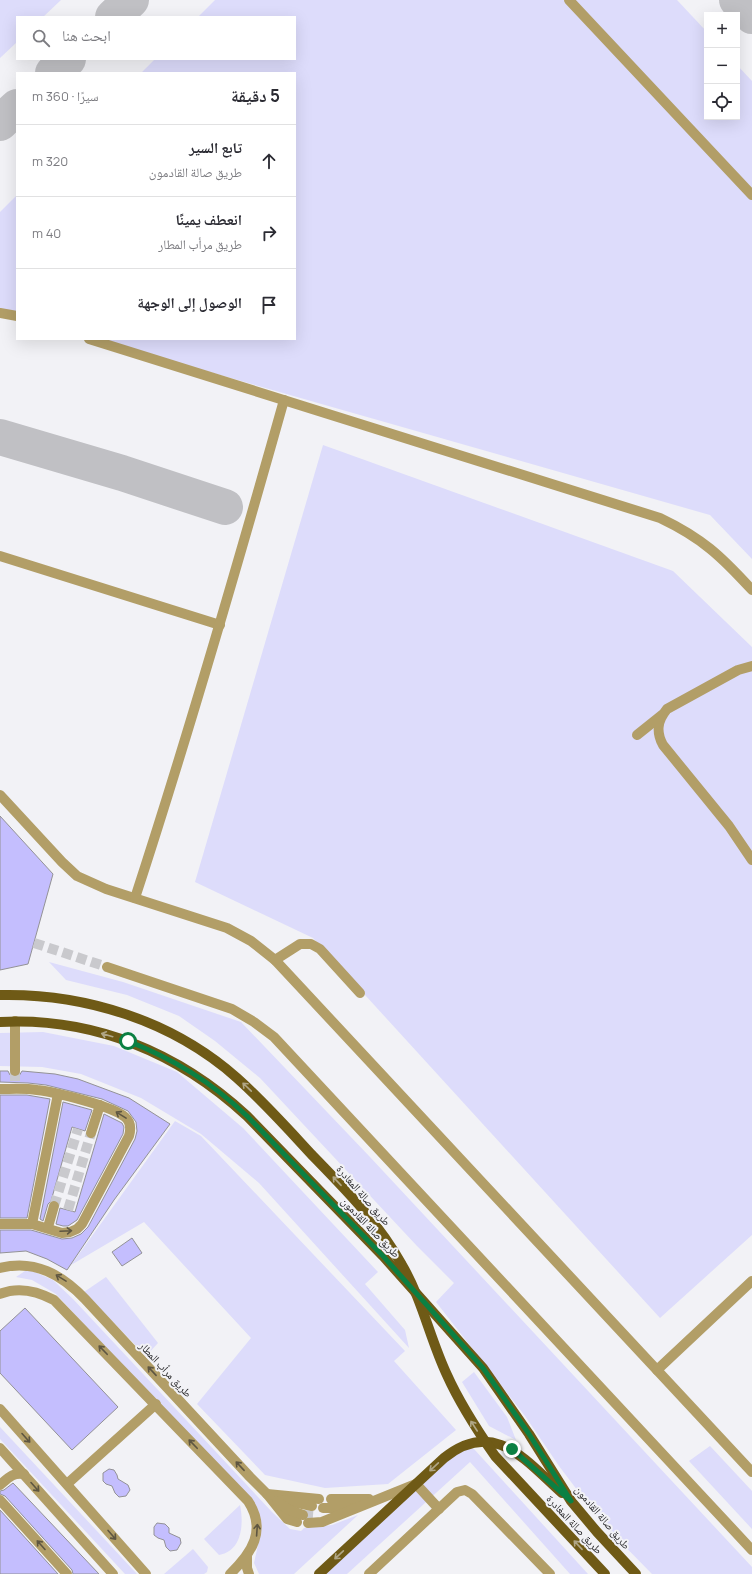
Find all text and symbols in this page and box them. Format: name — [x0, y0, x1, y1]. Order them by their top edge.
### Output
map controls — [704, 12, 740, 120]
button: + — [704, 12, 740, 48]
search box — [16, 16, 296, 60]
text: ابحث هنا — [62, 25, 111, 46]
icon: search — [30, 27, 52, 49]
button: − — [704, 48, 740, 84]
text: 5 دقيقة — [231, 84, 280, 107]
button: locate — [704, 84, 740, 120]
text: سيرًا · 360 m — [32, 87, 99, 105]
text: تابع السير — [189, 137, 242, 158]
icon: ahead — [258, 150, 280, 172]
text: 320 m — [32, 152, 68, 170]
text: طريق صالة القادمون — [149, 163, 242, 181]
text: انعطف يمينًا — [175, 209, 242, 230]
icon: right — [258, 222, 280, 244]
text: 40 m — [32, 224, 61, 242]
text: طريق مرأب المطار — [158, 235, 242, 253]
text: الوصول إلى الوجهة — [137, 292, 242, 313]
icon: arrive — [258, 294, 280, 316]
one-way arrow — [100, 1031, 113, 1038]
route start — [119, 1032, 137, 1050]
one-way arrow — [242, 1082, 252, 1092]
one-way arrow — [115, 1111, 126, 1119]
street label: طريق صالة المغادرة — [333, 1161, 395, 1229]
one-way arrow — [332, 1176, 342, 1186]
street label: طريق صالة القادمون — [338, 1193, 404, 1261]
one-way arrow — [59, 1227, 72, 1235]
one-way arrow — [56, 1274, 67, 1282]
street label: طريق مرأب المطار — [136, 1337, 196, 1400]
one-way arrow — [99, 1345, 108, 1355]
one-way arrow — [147, 1366, 156, 1376]
one-way arrow — [470, 1421, 479, 1432]
one-way arrow — [21, 1433, 30, 1443]
one-way arrow — [189, 1439, 198, 1449]
route end — [503, 1440, 521, 1458]
one-way arrow — [235, 1461, 244, 1472]
one-way arrow — [429, 1462, 439, 1472]
one-way arrow — [31, 1482, 40, 1492]
street label: طريق صالة القادمون — [572, 1482, 634, 1552]
street label: طريق صالة المغادرة — [544, 1491, 606, 1557]
one-way arrow — [253, 1524, 260, 1537]
one-way arrow — [107, 1530, 116, 1540]
one-way arrow — [36, 1540, 46, 1550]
one-way arrow — [574, 1541, 583, 1551]
one-way arrow — [334, 1551, 344, 1560]

